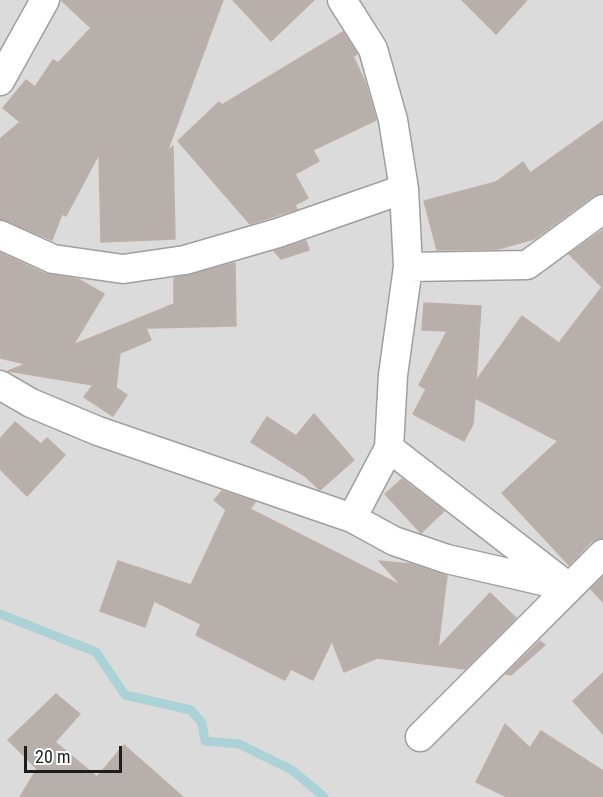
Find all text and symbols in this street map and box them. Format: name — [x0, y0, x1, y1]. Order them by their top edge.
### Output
scale bar — [27, 734, 124, 772]
text: 20 m — [35, 746, 70, 767]

